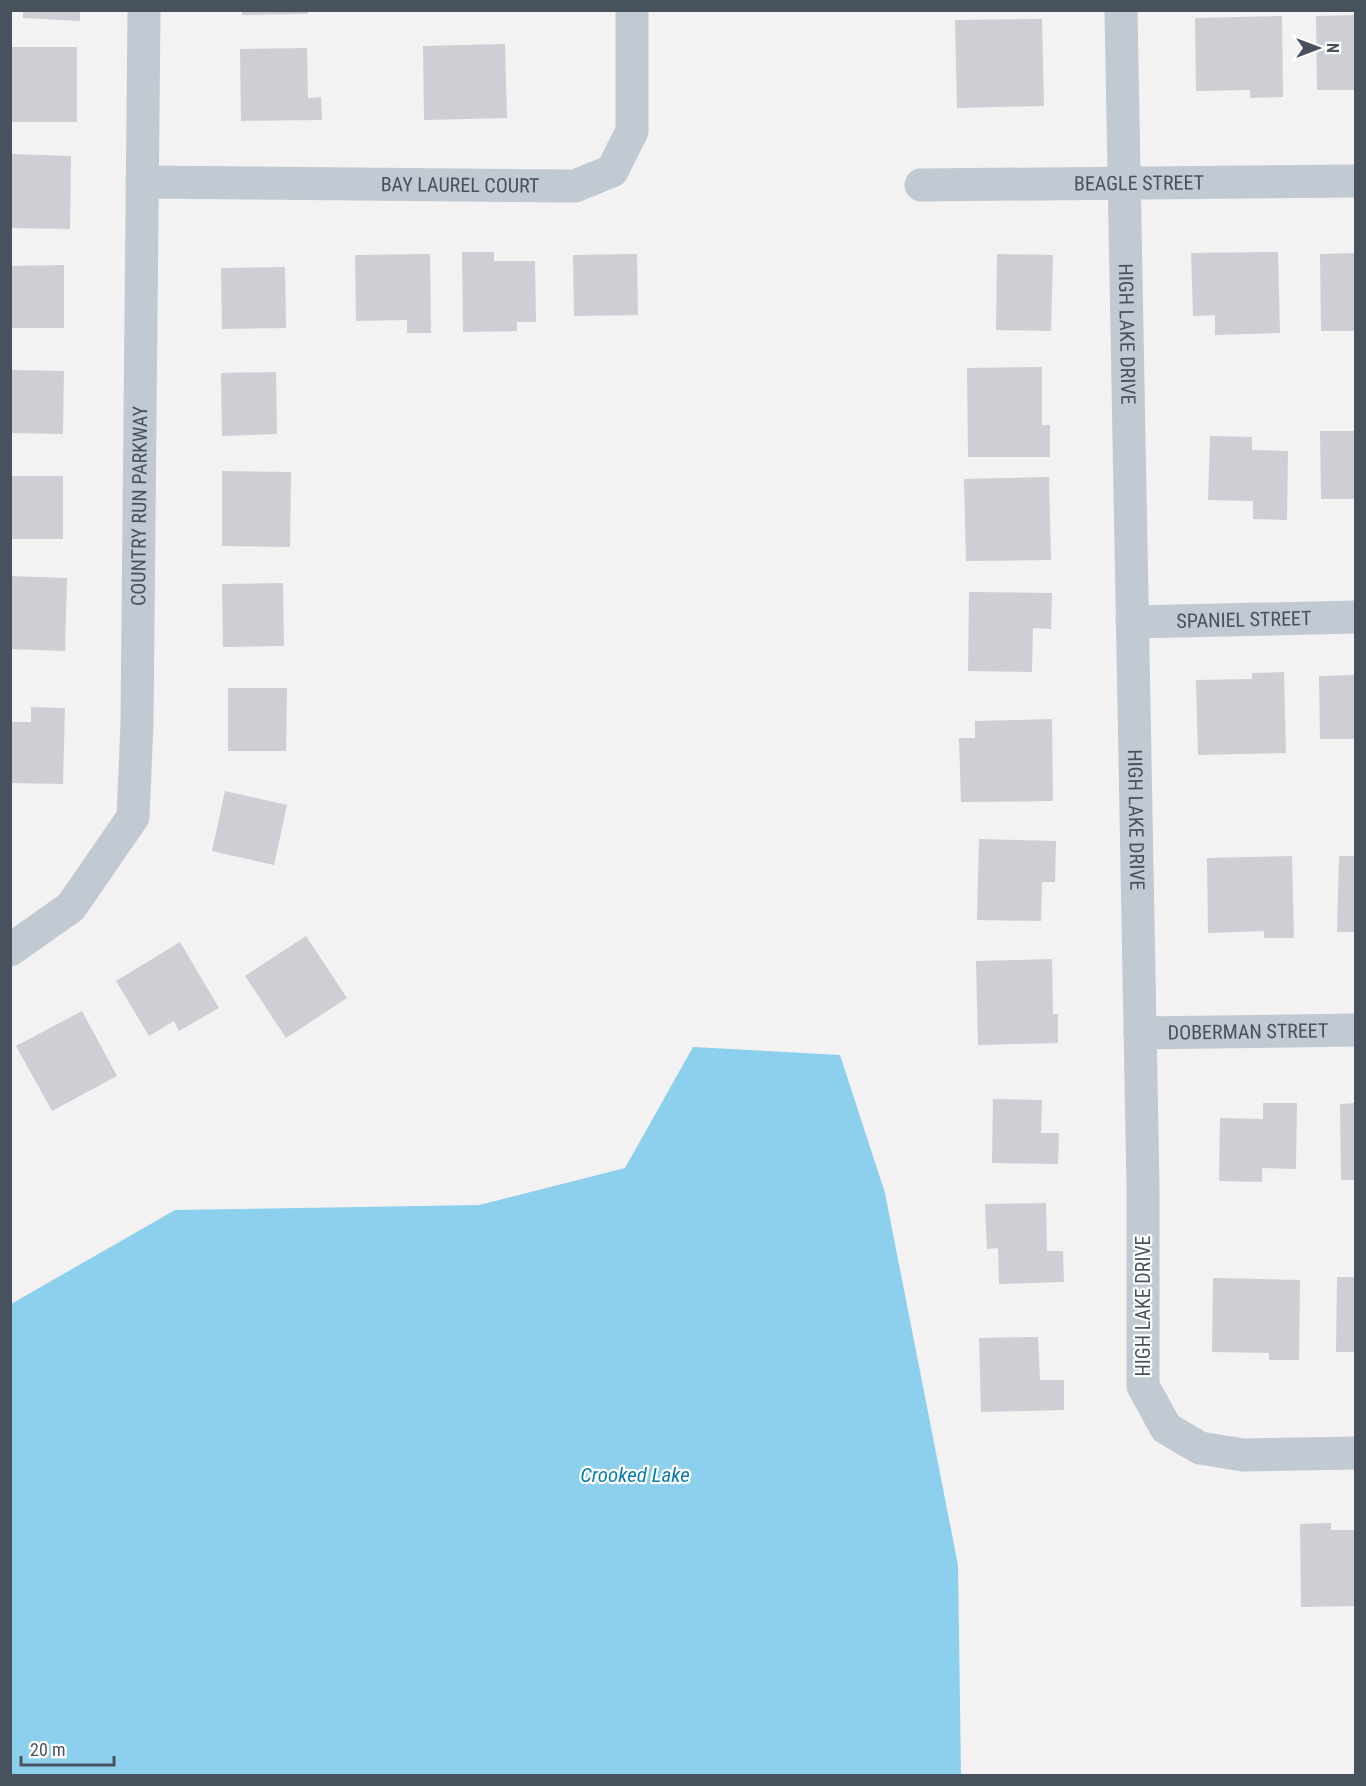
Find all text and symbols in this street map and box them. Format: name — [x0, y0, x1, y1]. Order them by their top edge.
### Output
north arrow — [1288, 18, 1348, 78]
text: N — [1323, 43, 1342, 53]
street label: BEAGLE STREET — [1074, 170, 1204, 196]
street label: BAY LAUREL COURT — [381, 172, 539, 198]
street label: HIGH LAKE DRIVE — [1114, 263, 1140, 405]
street label: COUNTRY RUN PARKWAY — [126, 405, 152, 606]
street label: SPANIEL STREET — [1176, 606, 1312, 633]
street label: HIGH LAKE DRIVE — [1123, 749, 1149, 891]
street label: DOBERMAN STREET — [1167, 1018, 1329, 1045]
street label: HIGH LAKE DRIVE — [1131, 1235, 1155, 1377]
water label: Crooked Lake — [580, 1463, 690, 1487]
scale bar — [21, 1729, 114, 1767]
text: 20 m — [30, 1739, 65, 1760]

